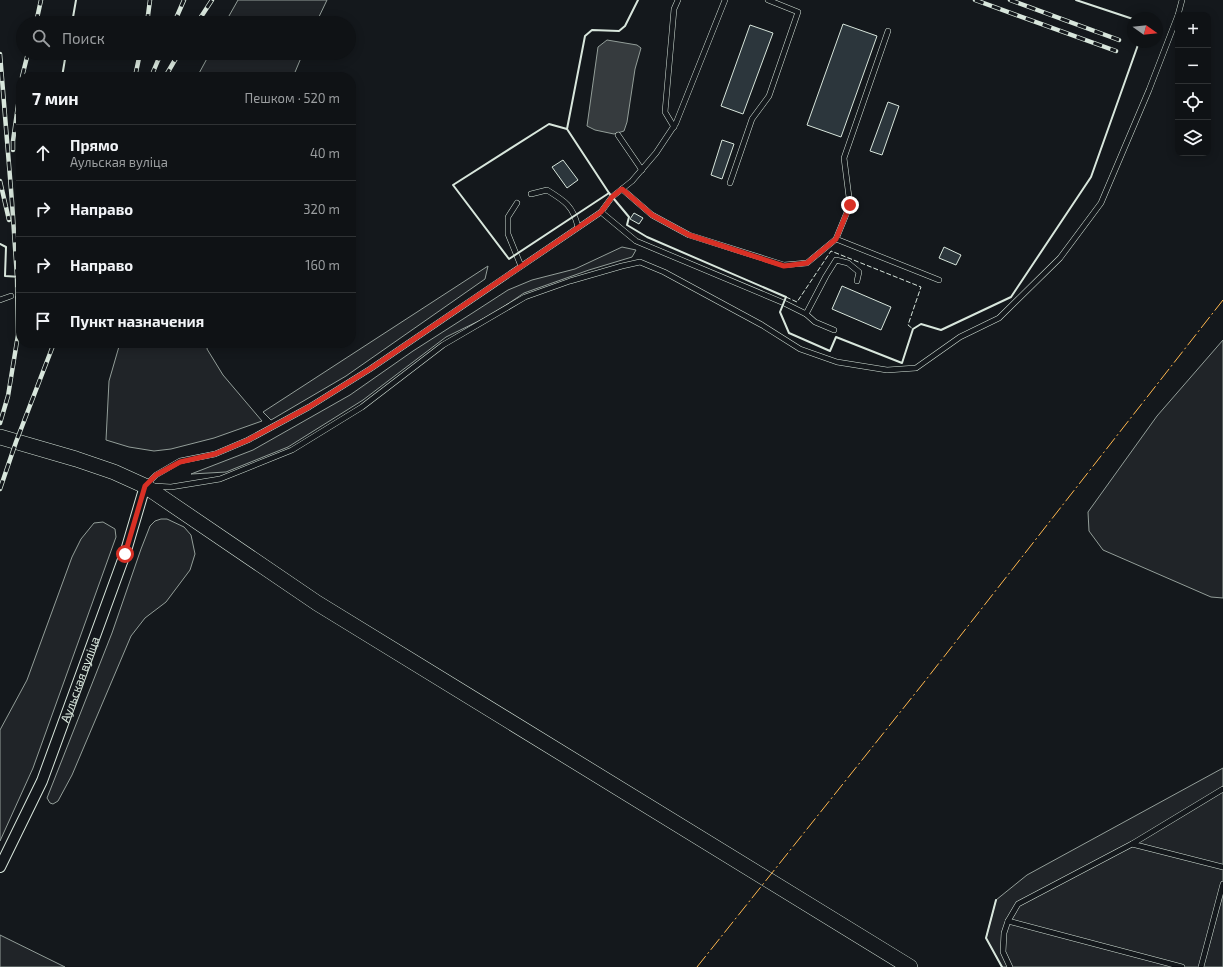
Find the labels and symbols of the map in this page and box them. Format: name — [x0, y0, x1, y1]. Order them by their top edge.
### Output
north arrow — [1127, 12, 1163, 48]
route end — [841, 196, 859, 214]
route start — [116, 545, 134, 563]
street label: Аульская вуліца — [57, 634, 101, 724]

